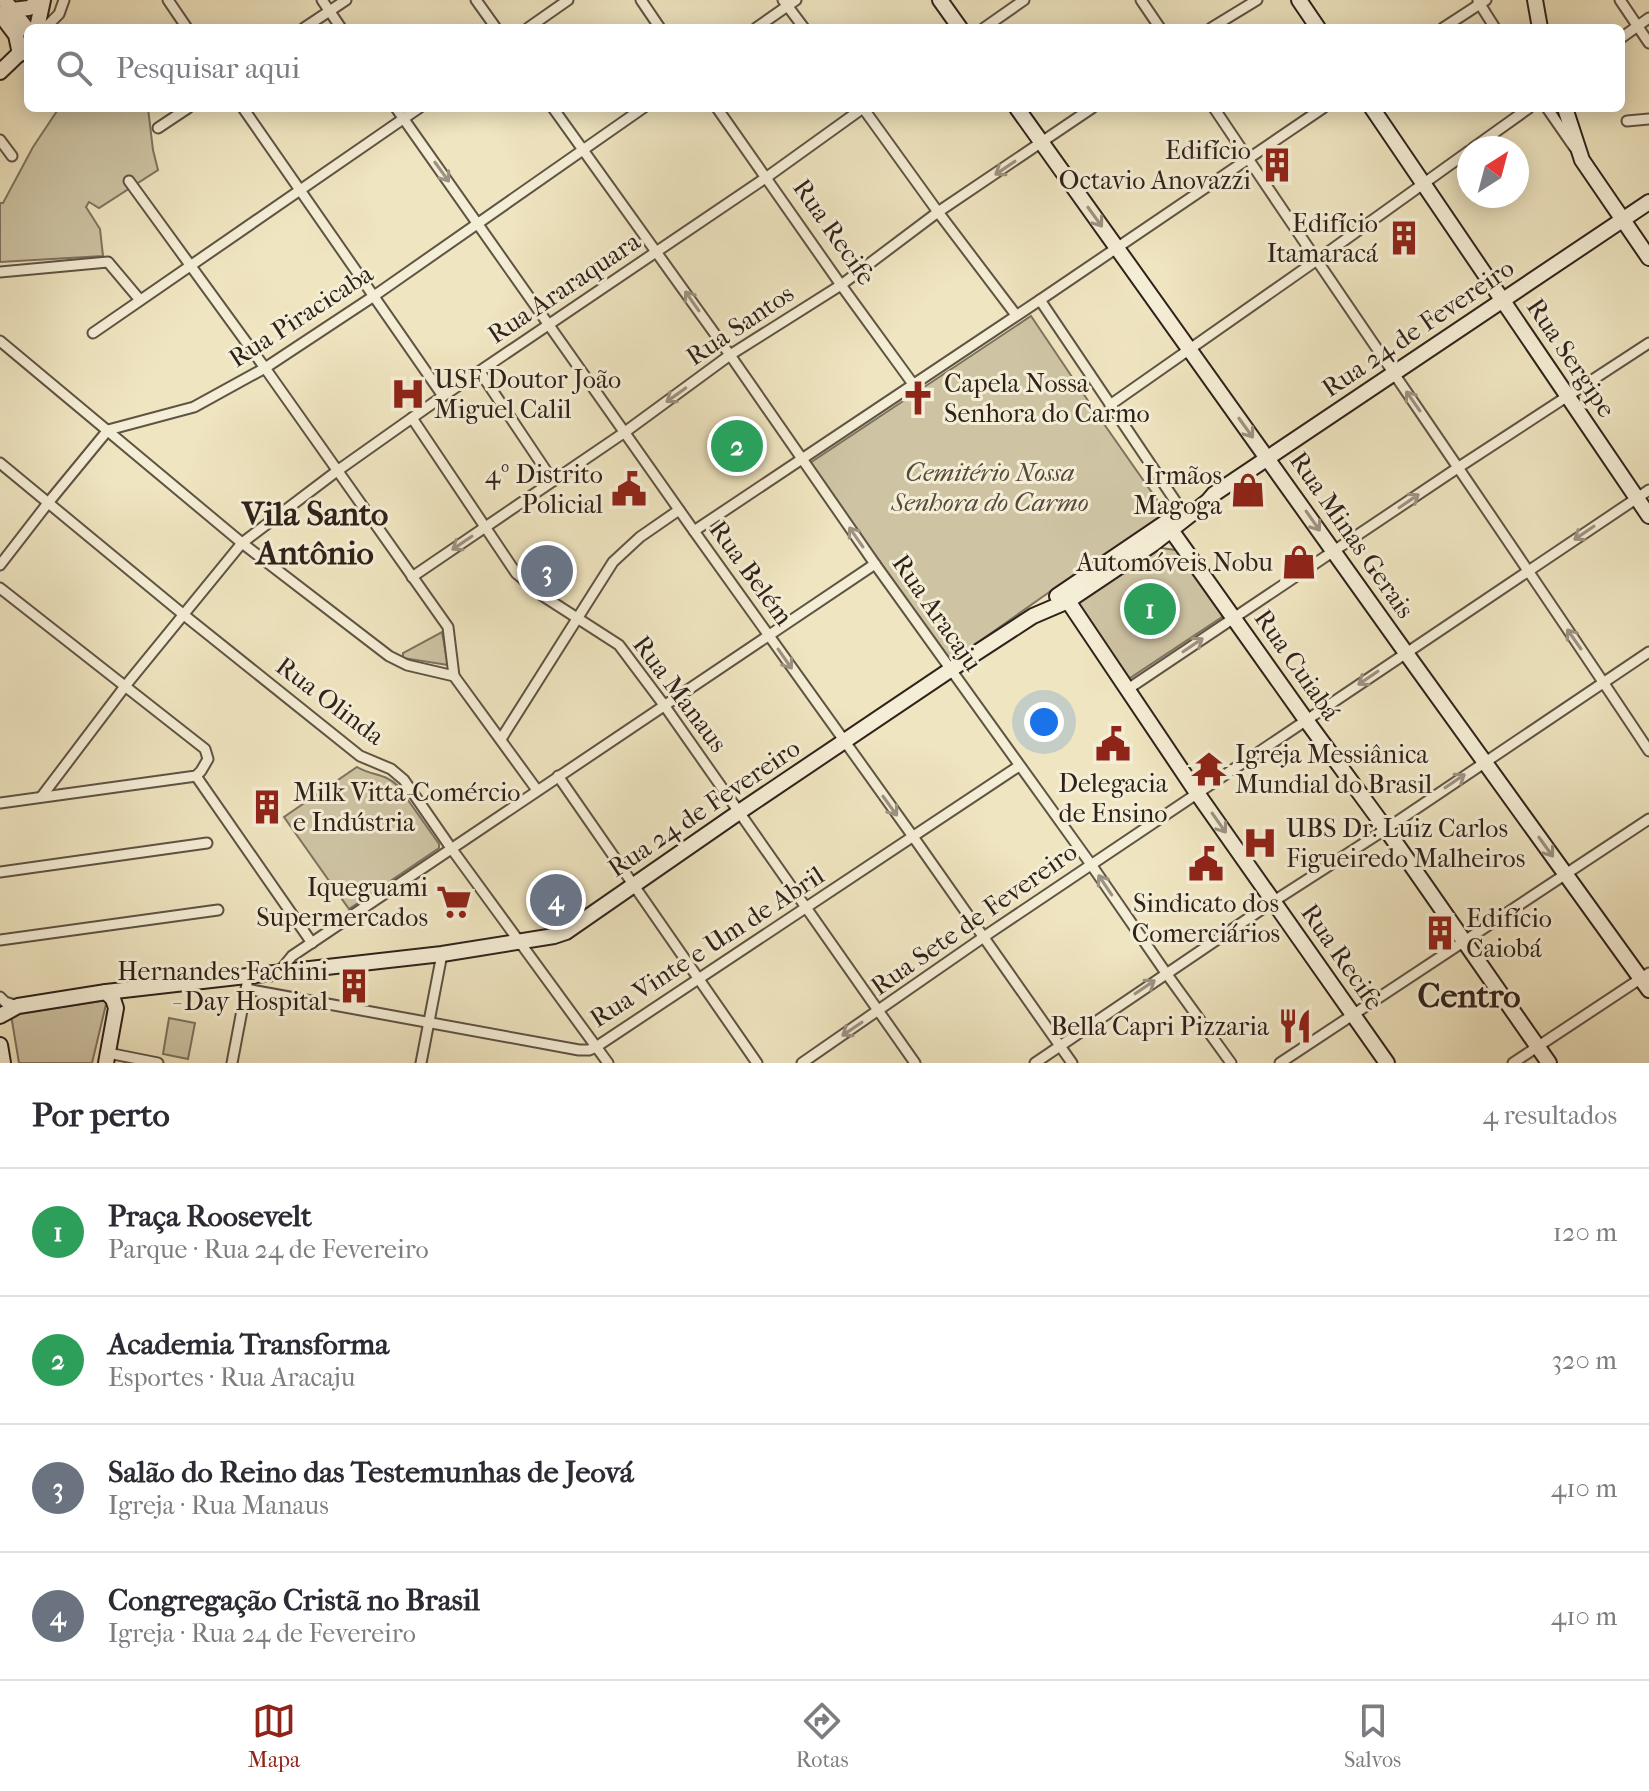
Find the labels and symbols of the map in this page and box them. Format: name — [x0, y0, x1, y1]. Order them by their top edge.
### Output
place label: Edifício Octavio Anovazzi — [1059, 135, 1251, 196]
north arrow — [1457, 136, 1529, 208]
building icon: Edifício Octavio Anovazzi — [1258, 146, 1296, 184]
one-way arrow — [433, 160, 450, 182]
one-way arrow — [994, 160, 1016, 176]
street label: Rua Recife — [786, 173, 882, 291]
one-way arrow — [1086, 206, 1103, 227]
place label: Edifício Itamaracá — [1267, 208, 1379, 269]
building icon: Edifício Itamaracá — [1385, 219, 1423, 257]
street label: Rua Araraquara — [482, 225, 647, 350]
street label: Rua 24 de Fevereiro — [1316, 252, 1520, 404]
street label: Rua Piracicaba — [223, 257, 380, 374]
street label: Rua Santos — [680, 278, 800, 372]
one-way arrow — [683, 291, 700, 312]
street label: Rua Sergipe — [1520, 293, 1622, 423]
place label: USF Doutor João Miguel Calil — [434, 364, 621, 425]
place label: Capela Nossa Senhora do Carmo — [944, 368, 1150, 429]
hospital icon: USF Doutor João Miguel Calil — [389, 375, 427, 413]
church icon: Capela Nossa Senhora do Carmo — [899, 379, 937, 417]
one-way arrow — [666, 386, 687, 403]
one-way arrow — [1405, 390, 1421, 412]
pin: 2 — [711, 416, 763, 476]
one-way arrow — [1238, 417, 1255, 438]
street label: Rua Minas Gerais — [1283, 446, 1421, 624]
park label: Cemitério Nossa Senhora do Carmo — [890, 457, 1089, 518]
place label: 4º Distrito Policial — [485, 459, 603, 520]
place label: Irmãos Magoga — [1133, 460, 1223, 521]
public building icon: 4º Distrito Policial — [610, 470, 648, 508]
shop icon: Irmãos Magoga — [1229, 471, 1267, 509]
one-way arrow — [1397, 493, 1419, 509]
district label: Vila Santo Antônio — [241, 494, 388, 573]
one-way arrow — [1305, 510, 1321, 532]
street label: Rua Belém — [703, 515, 800, 632]
one-way arrow — [1573, 526, 1596, 542]
one-way arrow — [848, 527, 864, 549]
one-way arrow — [451, 535, 474, 551]
pin: 3 — [521, 541, 573, 601]
shop icon: Automóveis Nobu — [1280, 543, 1318, 581]
place label: Automóveis Nobu — [1076, 547, 1273, 578]
street label: Rua Aracaju — [885, 549, 989, 678]
pin: 1 — [1124, 579, 1176, 639]
street label: Rua Cuiabá — [1248, 604, 1347, 727]
one-way arrow — [1566, 629, 1582, 651]
street label: Rua Manaus — [626, 630, 734, 758]
one-way arrow — [1181, 637, 1203, 654]
one-way arrow — [777, 647, 793, 669]
street label: Rua Olinda — [270, 650, 391, 752]
one-way arrow — [1358, 670, 1380, 687]
your location — [1024, 702, 1064, 742]
public building icon: Delegacia de Ensino — [1094, 725, 1132, 763]
street label: Rua 24 de Fevereiro — [602, 732, 806, 884]
place label: Igreja Messiânica Mundial do Brasil — [1235, 739, 1432, 800]
temple icon: Igreja Messiânica Mundial do Brasil — [1190, 750, 1228, 788]
place label: Delegacia de Ensino — [1058, 768, 1169, 829]
one-way arrow — [1444, 773, 1466, 789]
place label: Milk Vitta-Comércio e Indústria — [293, 777, 520, 838]
building icon: Milk Vitta-Comércio e Indústria — [248, 788, 286, 826]
one-way arrow — [882, 794, 899, 816]
one-way arrow — [1210, 812, 1227, 833]
place label: UBS Dr. Luiz Carlos Figueiredo Malheiros — [1286, 813, 1525, 874]
hospital icon: UBS Dr. Luiz Carlos Figueiredo Malheiros — [1241, 824, 1279, 862]
one-way arrow — [1538, 835, 1554, 857]
street label: Rua Sete de Fevereiro — [865, 836, 1083, 1002]
public building icon: Sindicato dos Comerciários — [1187, 845, 1225, 883]
street label: Rua Vinte e Um de Abril — [584, 860, 830, 1034]
pin: 4 — [530, 870, 582, 930]
place label: Iqueguami Supermercados — [256, 872, 428, 933]
one-way arrow — [1097, 875, 1114, 897]
supermarket icon: Iqueguami Supermercados — [435, 883, 473, 921]
place label: Sindicato dos Comerciários — [1132, 888, 1280, 949]
street label: Rua Recife — [1294, 898, 1390, 1016]
place label: Edifício Caiobá — [1466, 903, 1552, 964]
building icon: Edifício Caiobá — [1421, 914, 1459, 952]
place label: Hernandes Fachini - Day Hospital — [117, 956, 328, 1017]
building icon: Hernandes Fachini - Day Hospital — [335, 967, 373, 1005]
district label: Centro — [1418, 976, 1520, 1016]
one-way arrow — [1134, 979, 1156, 995]
restaurant icon: Bella Capri Pizzaria — [1276, 1007, 1314, 1045]
place label: Bella Capri Pizzaria — [1050, 1011, 1270, 1042]
one-way arrow — [842, 1021, 864, 1037]

